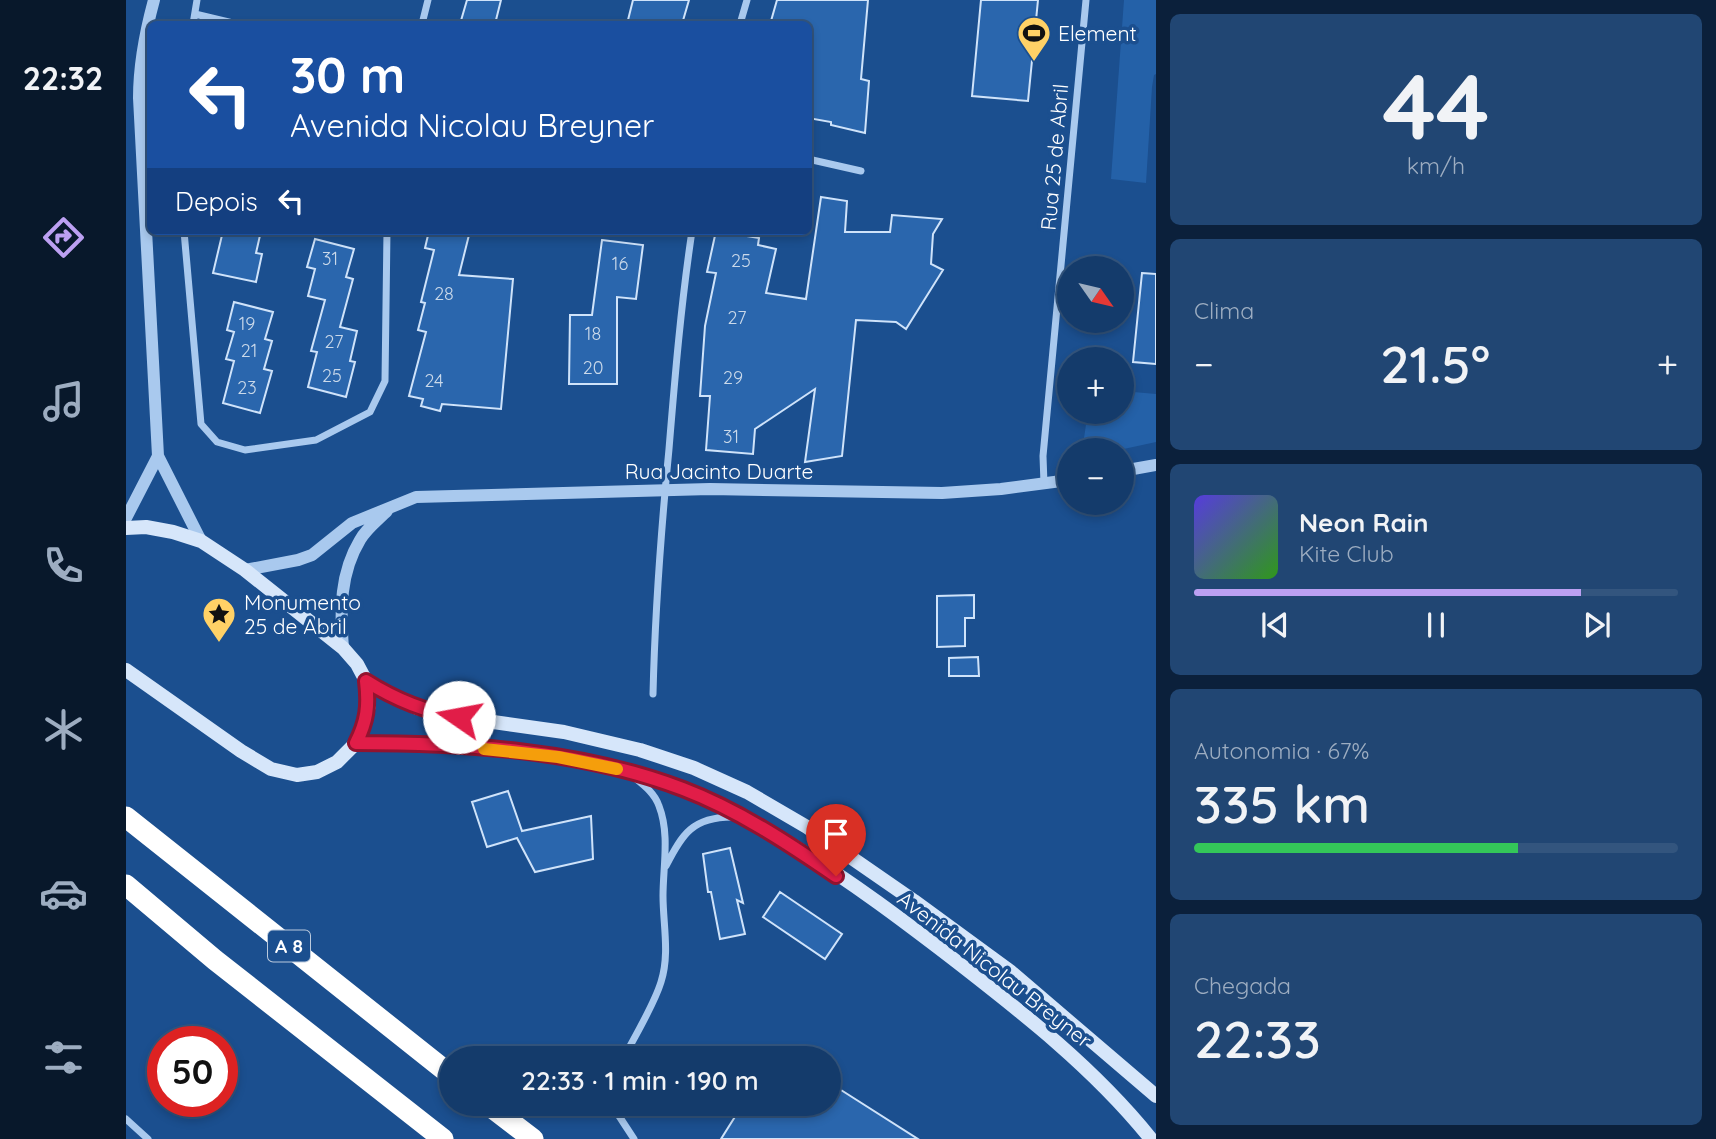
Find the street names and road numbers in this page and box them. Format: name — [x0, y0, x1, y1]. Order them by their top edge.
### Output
street label: Rua 25 de Abril — [1035, 83, 1073, 231]
street label: Rua Jacinto Duarte — [625, 458, 813, 484]
street label: Avenida Nicolau Breyner — [893, 885, 1097, 1053]
road number: A 8 — [268, 930, 310, 962]

